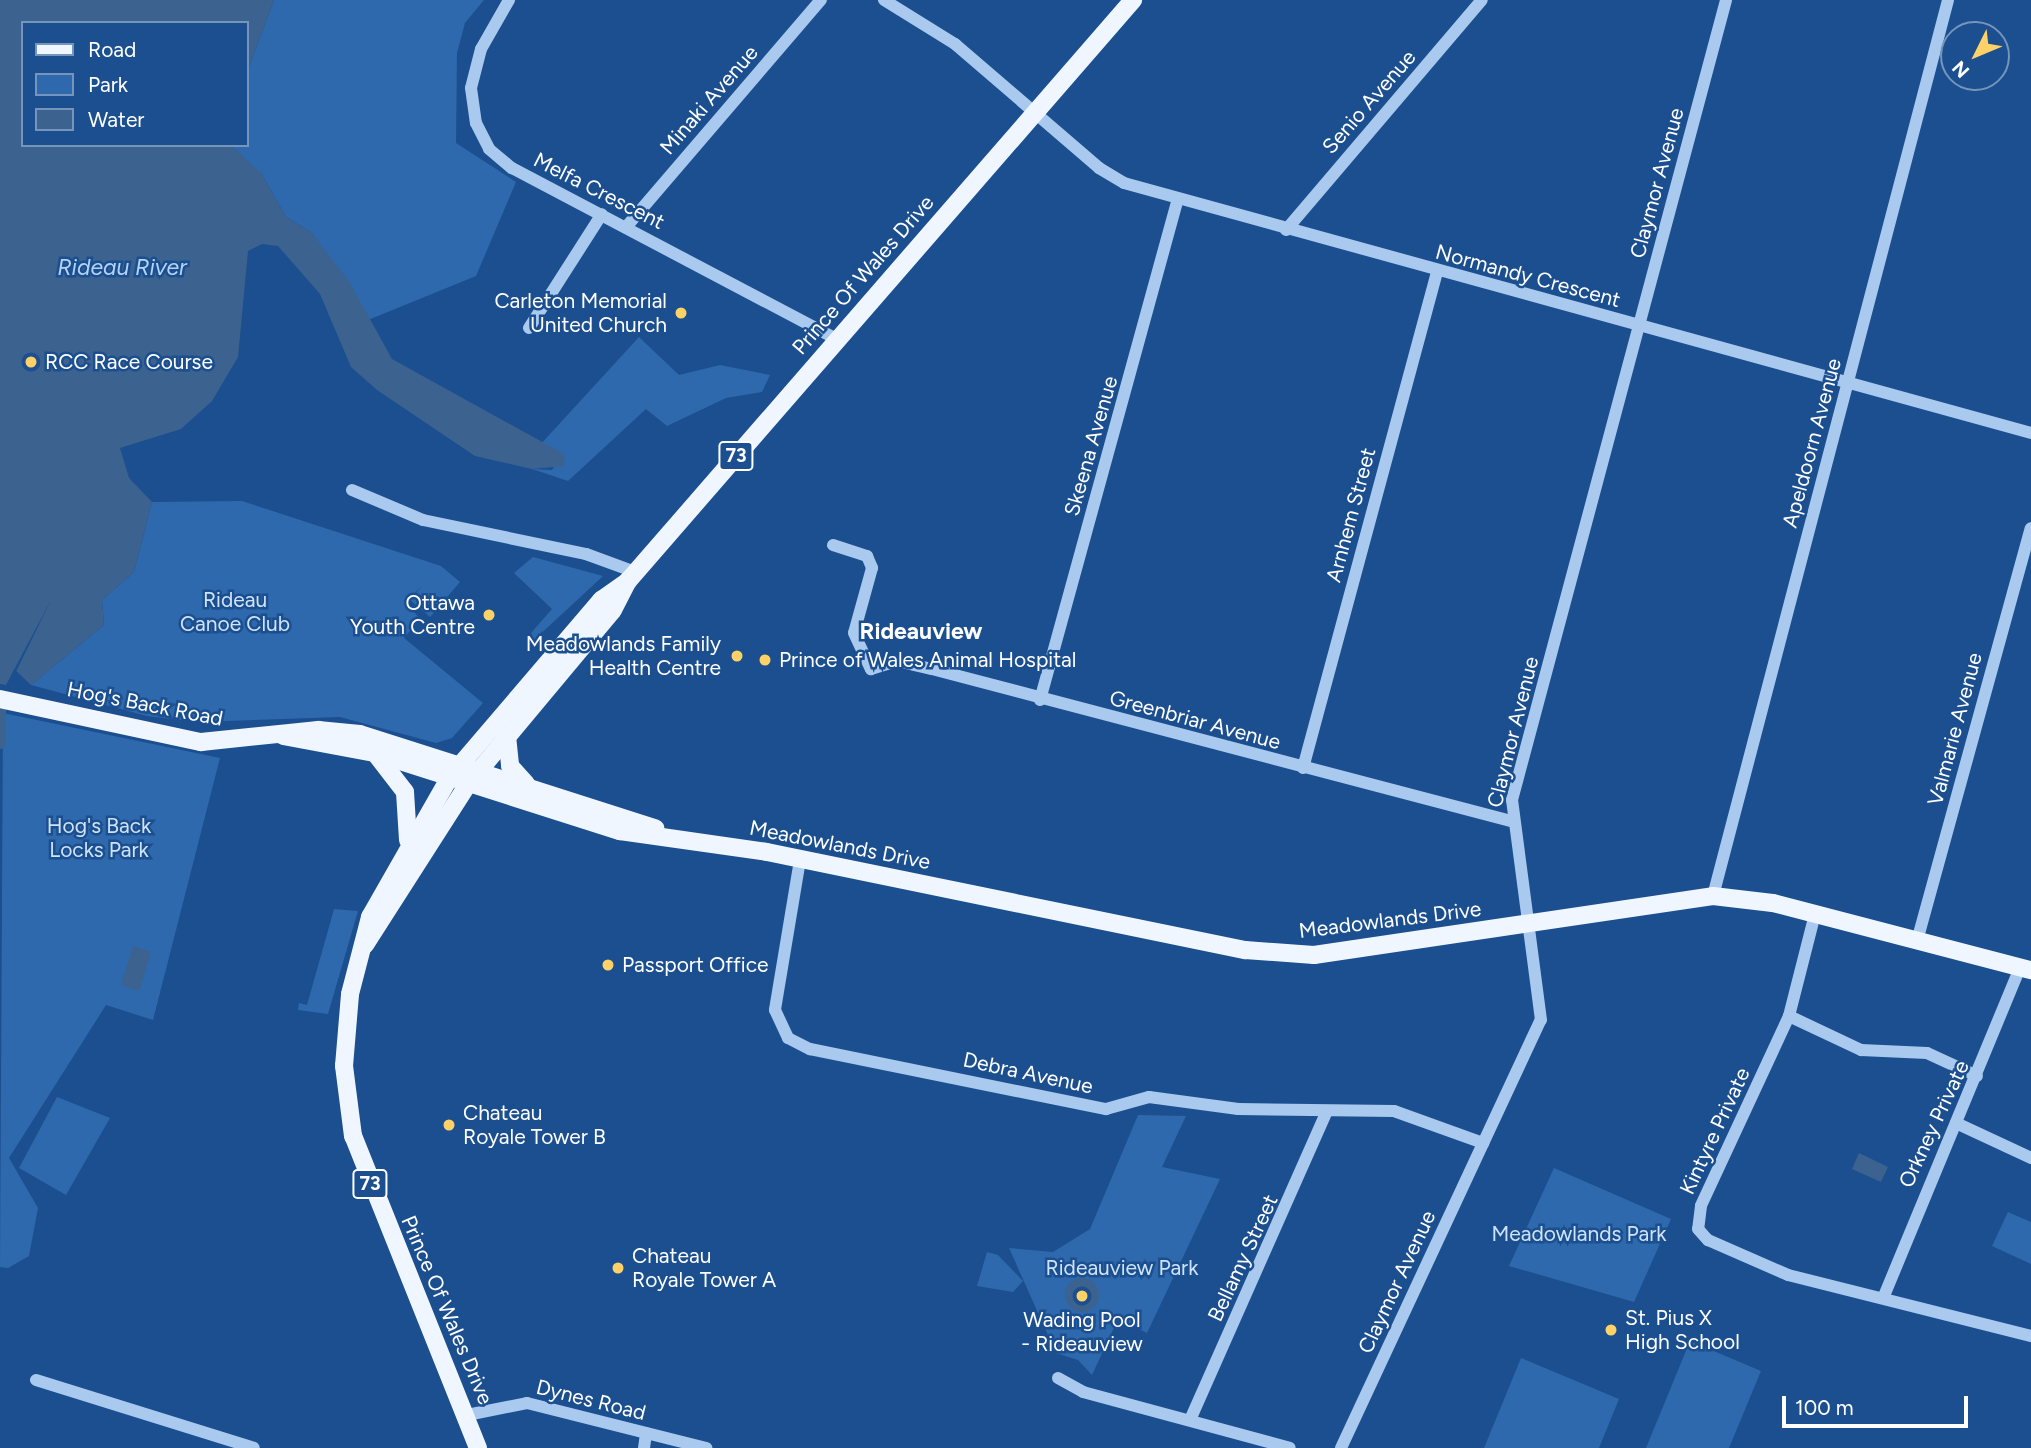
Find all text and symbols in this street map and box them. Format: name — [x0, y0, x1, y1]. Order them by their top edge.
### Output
legend — [21, 21, 248, 147]
north arrow — [1940, 21, 2010, 91]
text: Road — [88, 37, 136, 62]
street label: Minaki Avenue — [655, 40, 763, 160]
street label: Senio Avenue — [1317, 45, 1421, 159]
text: N — [1947, 56, 1974, 83]
text: Park — [88, 72, 128, 97]
street label: Claymor Avenue — [1625, 105, 1689, 261]
text: Water — [88, 107, 144, 132]
street label: Melfa Crescent — [529, 147, 669, 235]
street label: Prince Of Wales Drive — [787, 190, 939, 360]
street label: Normandy Crescent — [1433, 239, 1623, 313]
water label: Rideau River — [57, 253, 187, 281]
place label: Carleton Memorial United Church — [494, 288, 667, 338]
marker: Carleton Memorial United Church — [673, 305, 689, 321]
place label: RCC Race Course — [45, 349, 213, 375]
marker: RCC Race Course — [23, 354, 39, 370]
street label: Apeldoorn Avenue — [1777, 356, 1847, 530]
street label: Skeena Avenue — [1059, 373, 1123, 519]
road number: 73 — [717, 440, 755, 471]
street label: Arnhem Street — [1321, 445, 1381, 585]
park label: Rideau Canoe Club — [180, 587, 290, 637]
place label: Ottawa Youth Centre — [350, 590, 475, 640]
marker: Ottawa Youth Centre — [481, 607, 497, 623]
district label: Rideauview — [860, 617, 982, 645]
place label: Meadowlands Family Health Centre — [526, 631, 721, 681]
marker: Meadowlands Family Health Centre — [727, 646, 747, 666]
place label: Prince of Wales Animal Hospital — [779, 647, 1076, 673]
street label: Valmarie Avenue — [1922, 650, 1988, 808]
marker: Prince of Wales Animal Hospital — [757, 652, 773, 668]
street label: Claymor Avenue — [1482, 654, 1544, 810]
street label: Hog's Back Road — [65, 677, 225, 731]
street label: Greenbriar Avenue — [1107, 685, 1283, 755]
park label: Hog's Back Locks Park — [47, 813, 151, 863]
street label: Meadowlands Drive — [748, 815, 932, 875]
street label: Meadowlands Drive — [1297, 896, 1483, 944]
place label: Passport Office — [622, 952, 769, 978]
marker: Passport Office — [600, 957, 616, 973]
street label: Debra Avenue — [961, 1047, 1095, 1099]
street label: Orkney Private — [1894, 1056, 1974, 1192]
street label: Kintyre Private — [1675, 1064, 1755, 1198]
place label: Chateau Royale Tower B — [463, 1100, 606, 1150]
marker: Chateau Royale Tower B — [441, 1117, 457, 1133]
road number: 73 — [351, 1168, 389, 1200]
street label: Bellamy Street — [1203, 1191, 1283, 1325]
street label: Claymor Avenue — [1353, 1207, 1441, 1357]
street label: Prince Of Wales Drive — [396, 1212, 498, 1408]
park label: Meadowlands Park — [1492, 1221, 1666, 1247]
place label: Chateau Royale Tower A — [632, 1243, 776, 1293]
park label: Rideauview Park — [1046, 1255, 1198, 1281]
marker: Chateau Royale Tower A — [610, 1260, 626, 1276]
marker: Wading Pool - Rideauview — [1074, 1288, 1090, 1304]
place label: St. Pius X High School — [1625, 1305, 1740, 1355]
place label: Wading Pool - Rideauview — [1021, 1307, 1143, 1357]
marker: St. Pius X High School — [1603, 1322, 1619, 1338]
street label: Dynes Road — [534, 1374, 648, 1426]
scale bar — [1786, 1382, 1972, 1426]
text: 100 m — [1795, 1395, 1854, 1420]

